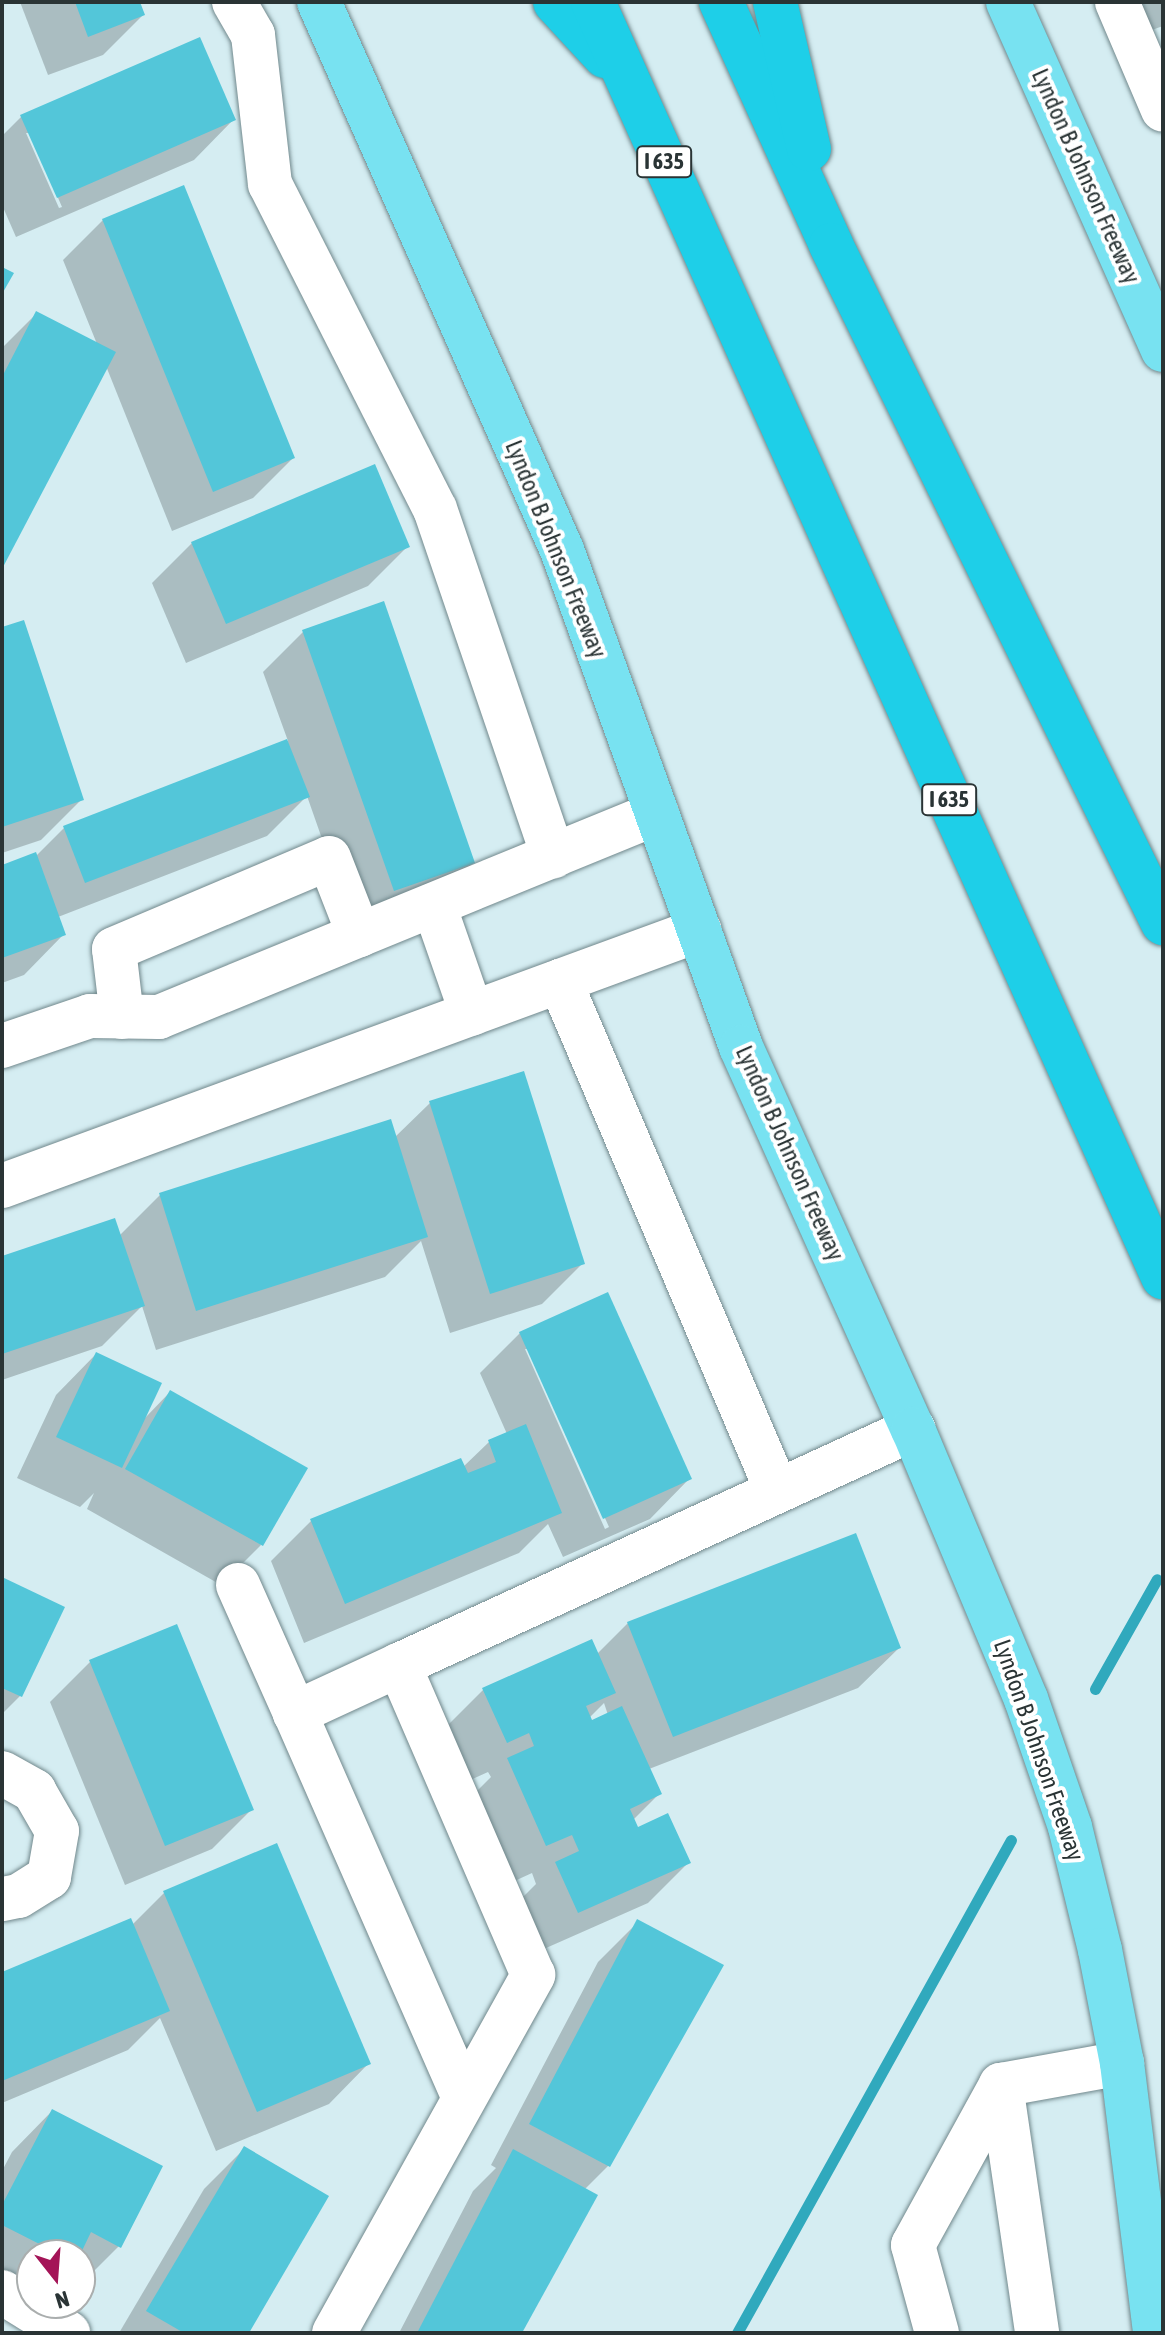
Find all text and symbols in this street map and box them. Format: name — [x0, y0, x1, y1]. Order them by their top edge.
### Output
street label: Lyndon B Johnson Freeway — [1026, 64, 1146, 288]
road number: I 635 — [636, 144, 692, 180]
street label: Lyndon B Johnson Freeway — [499, 436, 613, 662]
road number: I 635 — [921, 782, 977, 818]
street label: Lyndon B Johnson Freeway — [730, 1041, 850, 1265]
street label: Lyndon B Johnson Freeway — [988, 1636, 1090, 1864]
north arrow — [16, 2239, 96, 2319]
text: N — [52, 2286, 72, 2314]

